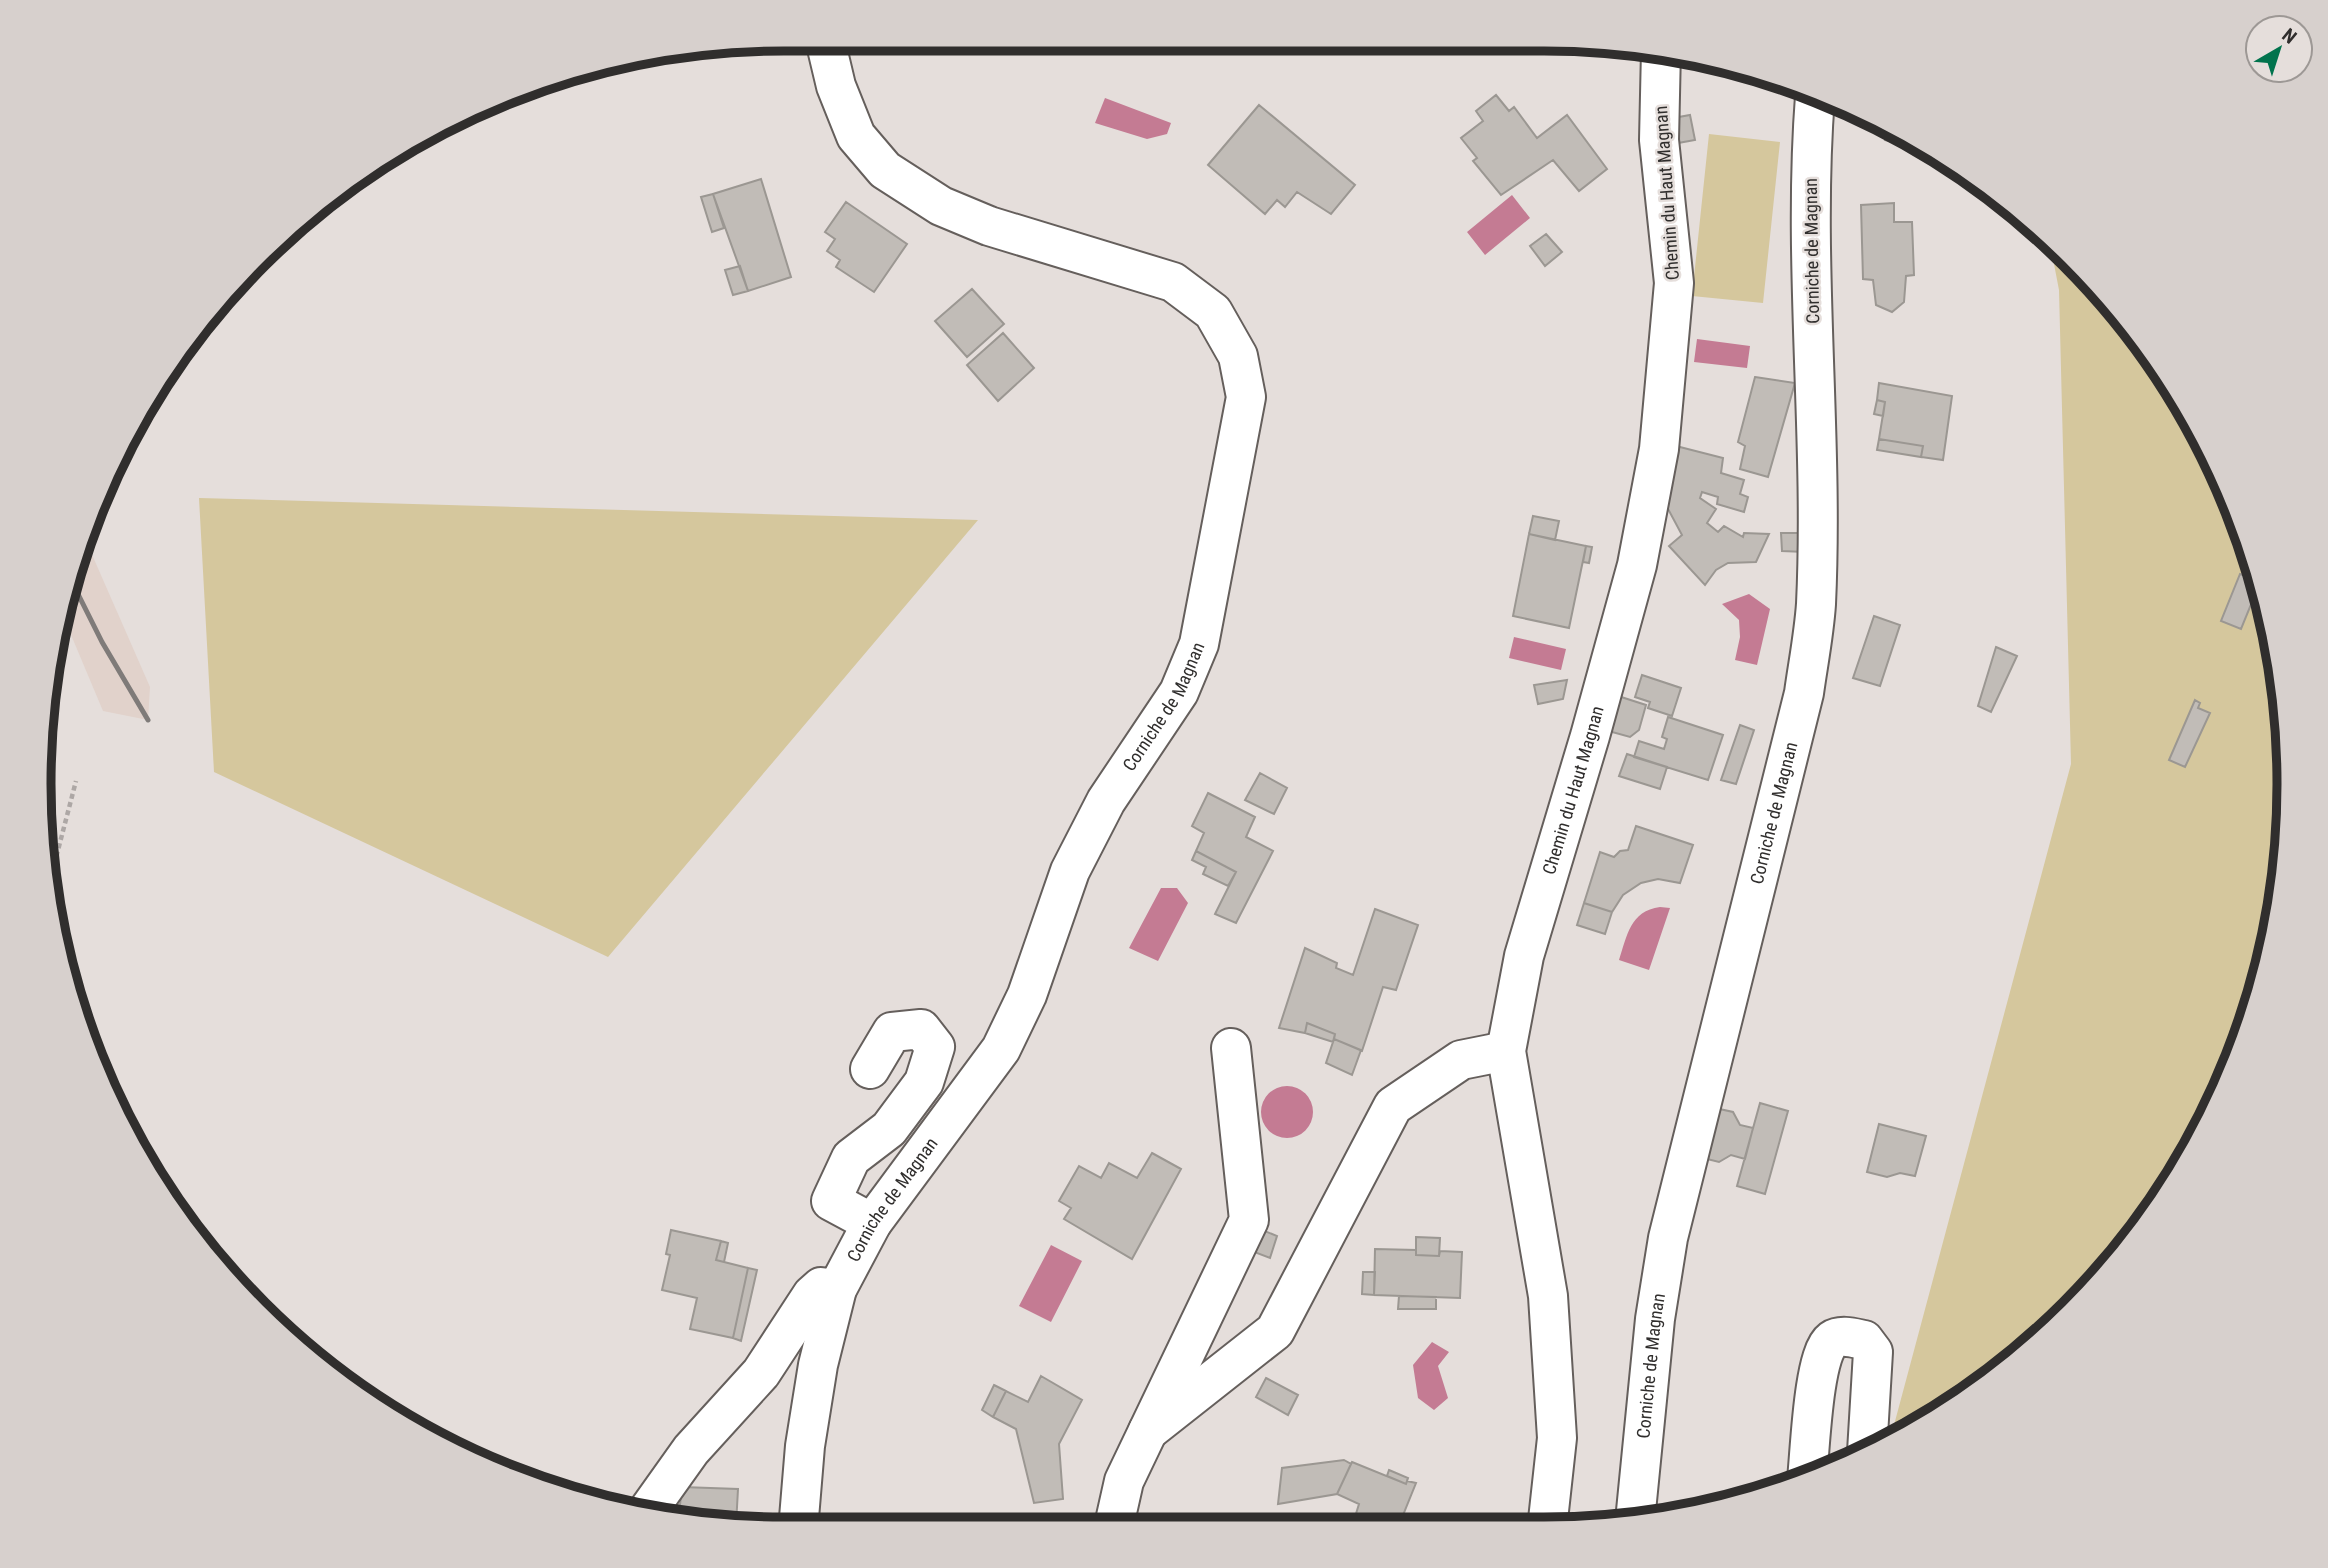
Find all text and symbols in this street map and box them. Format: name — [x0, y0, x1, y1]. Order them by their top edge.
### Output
north arrow — [2244, 14, 2314, 84]
text: N — [2278, 24, 2301, 49]
street label: Chemin du Haut Magnan — [1650, 105, 1683, 281]
street label: Corniche de Magnan — [1800, 178, 1823, 324]
street label: Corniche de Magnan — [1118, 639, 1209, 775]
street label: Chemin du Haut Magnan — [1538, 704, 1608, 877]
street label: Corniche de Magnan — [1746, 740, 1801, 886]
street label: Corniche de Magnan — [842, 1133, 942, 1265]
street label: Corniche de Magnan — [1632, 1292, 1669, 1439]

